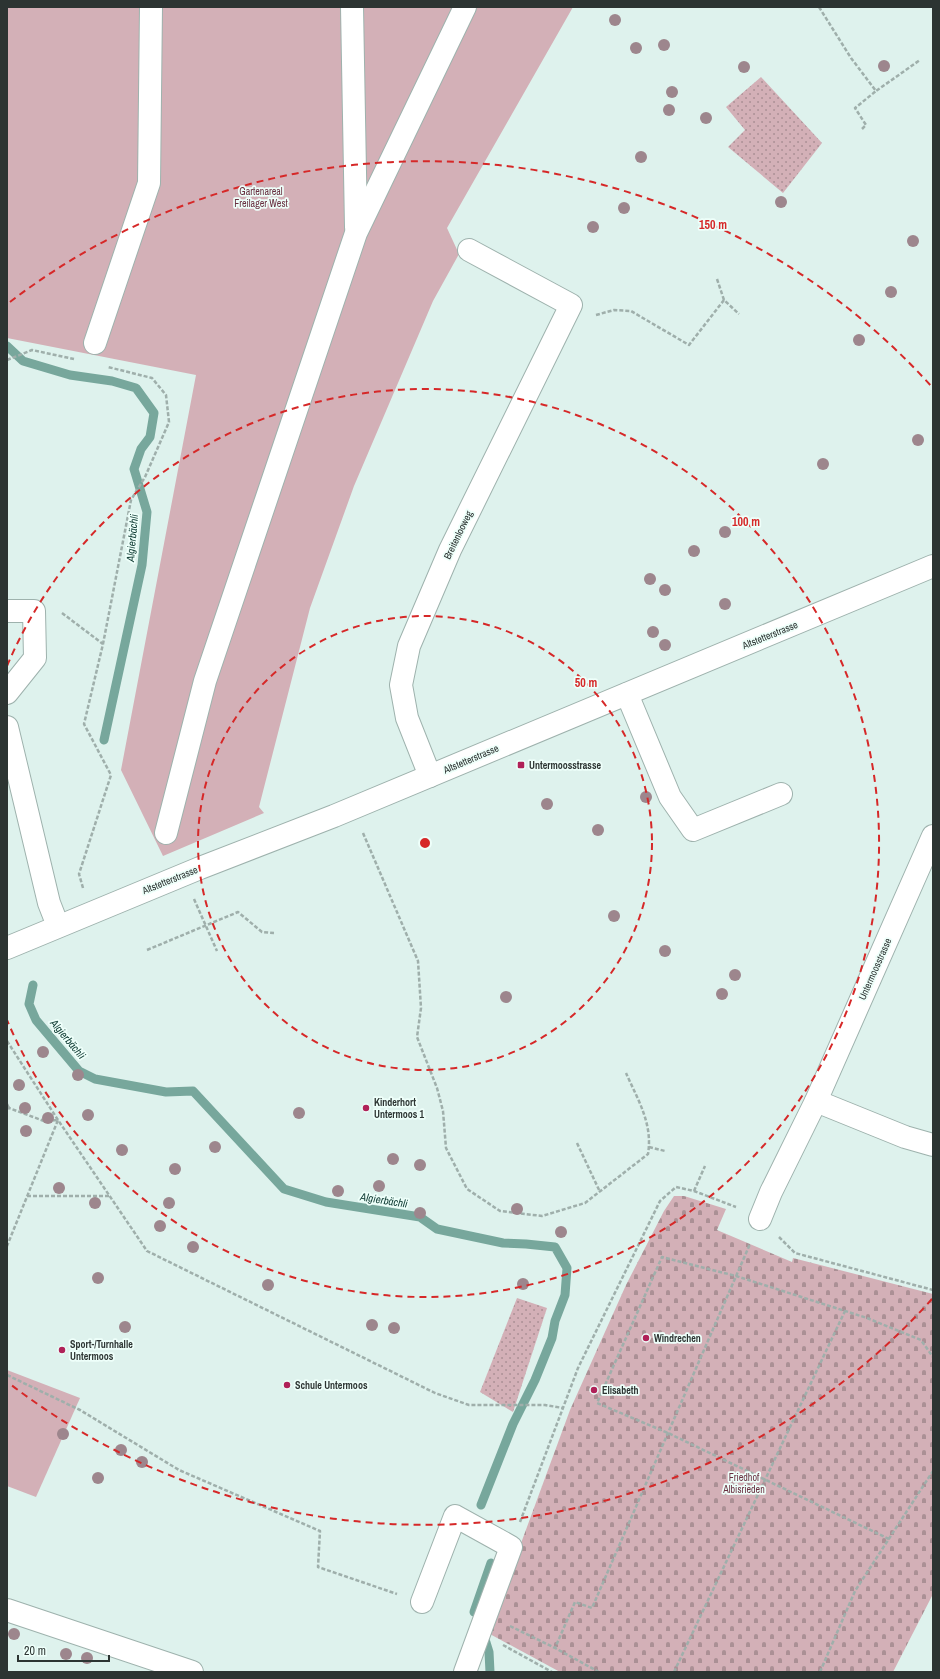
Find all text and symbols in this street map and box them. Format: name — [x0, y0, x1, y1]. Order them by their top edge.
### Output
park label: Gartenareal Freilager West — [234, 185, 289, 210]
text: 150 m — [699, 217, 727, 233]
street label: Breitenlooweg — [441, 508, 476, 561]
water label: Algierbächli — [123, 513, 141, 563]
text: 100 m — [732, 514, 760, 530]
street label: Altstetterstrasse — [739, 618, 800, 652]
text: 50 m — [575, 675, 597, 691]
street label: Altstetterstrasse — [440, 741, 501, 777]
place label: Untermoosstrasse — [529, 759, 601, 772]
marker: Untermoosstrasse — [516, 760, 526, 770]
centre of rings — [418, 836, 432, 850]
street label: Altstetterstrasse — [139, 863, 200, 897]
street label: Untermoosstrasse — [856, 936, 895, 1002]
water label: Algierbächli — [47, 1015, 89, 1062]
place label: Kinderhort Untermoos 1 — [374, 1096, 425, 1121]
marker: Kinderhort Untermoos 1 — [361, 1103, 371, 1113]
water label: Algierbächli — [358, 1189, 409, 1211]
place label: Windrechen — [654, 1332, 701, 1345]
marker: Windrechen — [641, 1333, 651, 1343]
place label: Sport-/Turnhalle Untermoos — [70, 1338, 133, 1363]
marker: Sport-/Turnhalle Untermoos — [57, 1345, 67, 1355]
place label: Schule Untermoos — [295, 1379, 368, 1392]
marker: Schule Untermoos — [282, 1380, 292, 1390]
place label: Elisabeth — [602, 1384, 638, 1397]
marker: Elisabeth — [589, 1385, 599, 1395]
park label: Friedhof Albisrieden — [722, 1471, 765, 1496]
scale bar — [18, 1637, 109, 1663]
text: 20 m — [24, 1643, 46, 1659]

